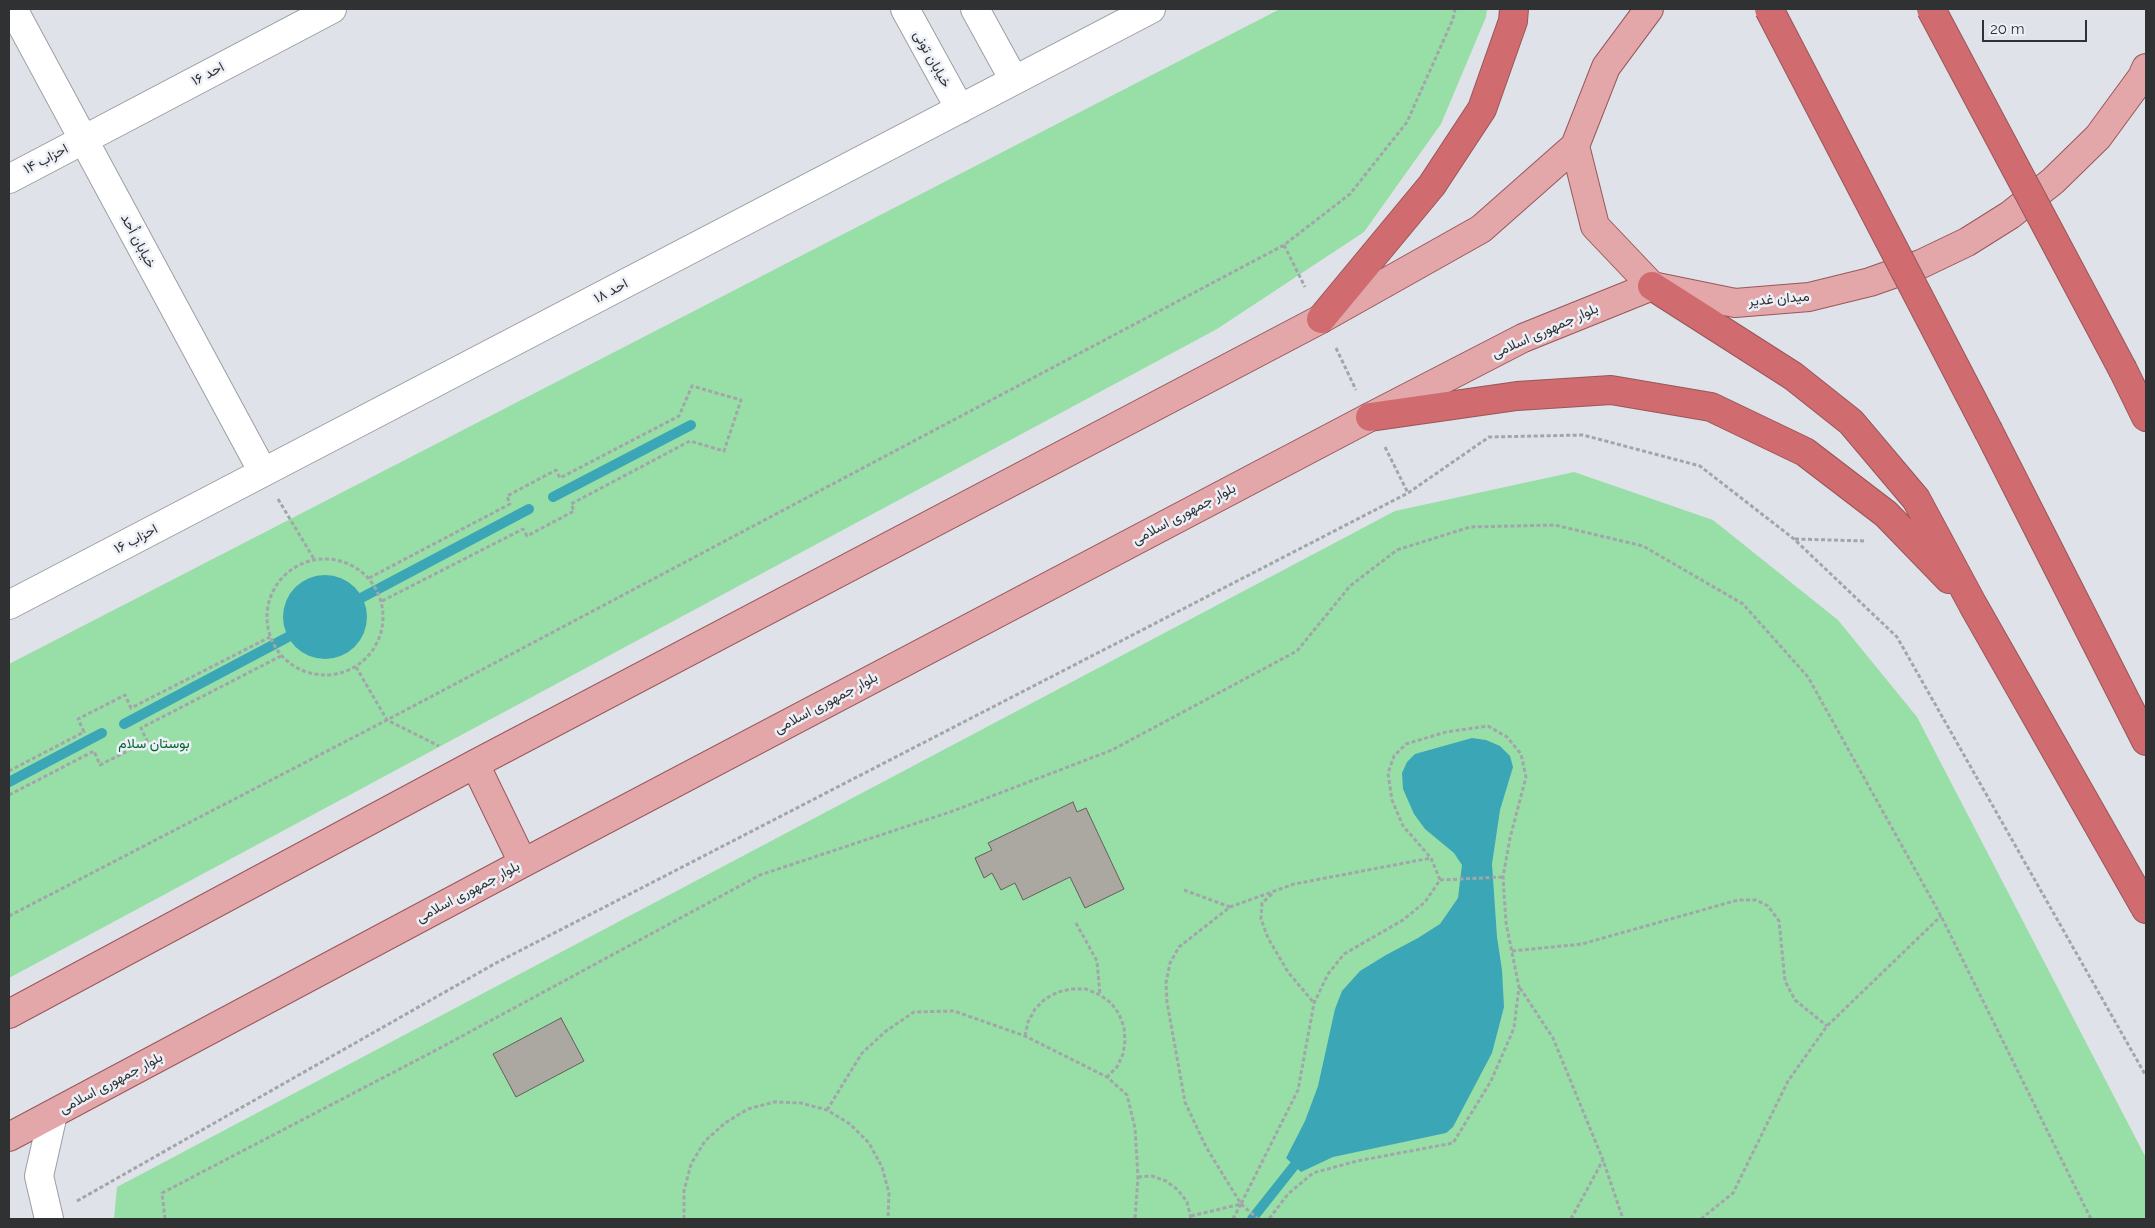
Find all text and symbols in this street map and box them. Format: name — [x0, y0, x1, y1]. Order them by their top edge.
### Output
scale bar — [1985, 10, 2090, 42]
text: 20 m — [1990, 20, 2025, 38]
street label: خیابان تونی — [909, 28, 955, 90]
street label: احد ۱۶ — [189, 58, 227, 90]
street label: احزاب ۱۴ — [21, 140, 71, 178]
street label: خیابان اُحد — [117, 211, 159, 271]
street label: احد ۱۸ — [591, 275, 631, 307]
street label: میدان غدیر — [1748, 288, 1810, 310]
street label: بلوار جمهوری اسلامی — [1489, 300, 1601, 362]
street label: بلوار جمهوری اسلامی — [1129, 480, 1239, 548]
street label: احزاب ۱۶ — [111, 521, 161, 557]
street label: بلوار جمهوری اسلامی — [771, 669, 881, 737]
park label: بوستان سلام — [118, 736, 190, 752]
street label: بلوار جمهوری اسلامی — [413, 858, 523, 926]
street label: بلوار جمهوری اسلامی — [56, 1049, 166, 1117]

